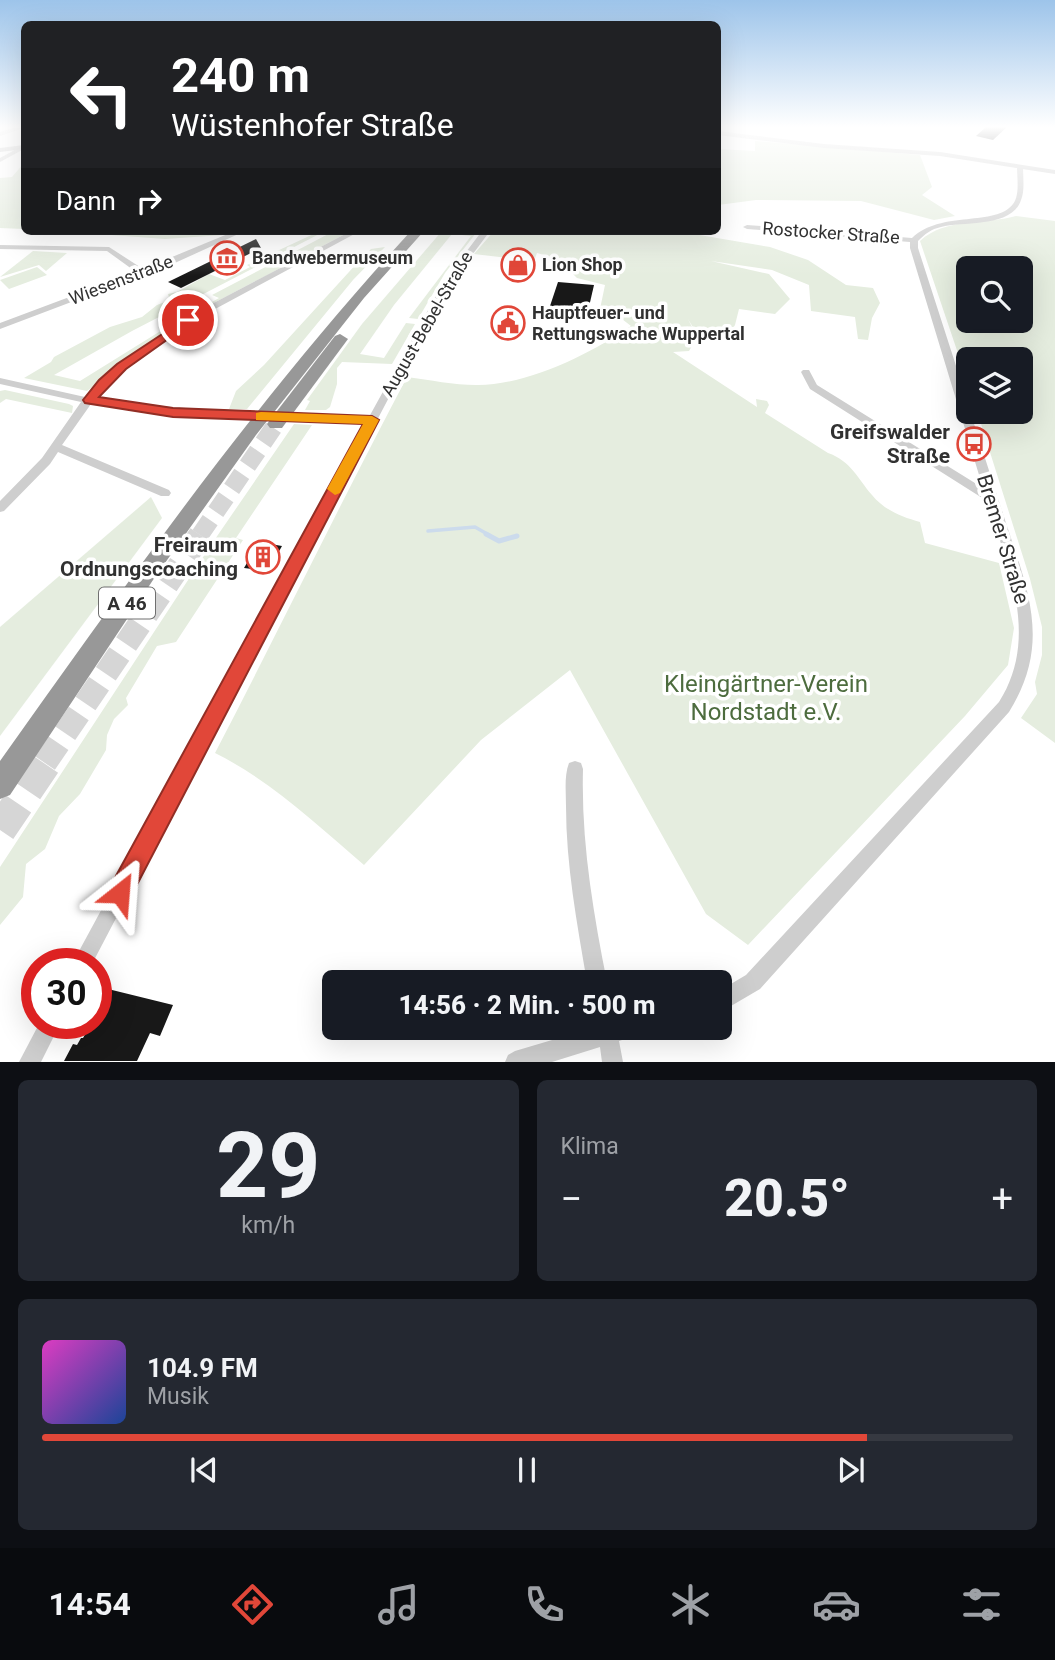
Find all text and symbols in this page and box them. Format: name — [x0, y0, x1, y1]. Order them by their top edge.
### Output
text: 240 m — [171, 47, 310, 104]
icon: left — [56, 49, 147, 140]
text: Wüstenhofer Straße — [171, 106, 454, 144]
icon: right — [130, 182, 168, 220]
text: Dann — [56, 186, 116, 216]
street label: Rostocker Straße — [762, 217, 900, 248]
museum icon: Bandwebermuseum — [208, 239, 246, 277]
shop icon: Lion Shop — [499, 246, 537, 284]
place label: Bandwebermuseum — [252, 247, 413, 268]
street label: August-Bebel-Straße — [377, 248, 477, 400]
street label: Wiesenstraße — [66, 250, 176, 309]
place label: Lion Shop — [542, 254, 623, 275]
map controls — [956, 256, 1033, 424]
button: search — [956, 256, 1033, 333]
pin — [158, 290, 218, 350]
icon: arrive — [169, 301, 207, 339]
place label: Hauptfeuer- und Rettungswache Wuppertal — [532, 302, 745, 344]
public building icon: Hauptfeuer- und Rettungswache Wuppertal — [489, 304, 527, 342]
button: layers — [956, 347, 1033, 424]
place label: Greifswalder Straße — [830, 420, 950, 468]
bus stop icon: Greifswalder Straße — [955, 425, 993, 463]
street label: Bremer Straße — [972, 471, 1034, 607]
place label: Freiraum Ordnungscoaching — [60, 533, 238, 581]
building icon: Freiraum Ordnungscoaching — [244, 538, 282, 576]
road number: A 46 — [99, 588, 155, 618]
park label: Kleingärtner-Verein Nordstadt e.V. — [664, 670, 868, 726]
position arrow — [83, 856, 157, 930]
speed limit sign: 30 — [21, 948, 112, 1039]
text: 14:56 · 2 Min. · 500 m — [398, 990, 656, 1020]
text: 29 — [216, 1113, 320, 1219]
text: Klima — [561, 1133, 619, 1160]
text: 20.5° — [724, 1168, 850, 1229]
text: − — [561, 1177, 582, 1221]
text: + — [991, 1177, 1013, 1221]
text: km/h — [241, 1212, 295, 1239]
text: 104.9 FM — [147, 1353, 258, 1383]
text: Musik — [147, 1383, 209, 1410]
icon: previous — [185, 1451, 223, 1489]
icon: pause — [508, 1451, 546, 1489]
icon: next — [832, 1451, 870, 1489]
icon: directions — [228, 1580, 277, 1629]
icon: music — [374, 1580, 423, 1629]
icon: phone — [520, 1580, 569, 1629]
icon: climate — [666, 1580, 715, 1629]
icon: car — [812, 1580, 861, 1629]
icon: filters — [957, 1580, 1006, 1629]
text: 14:54 — [48, 1585, 131, 1623]

